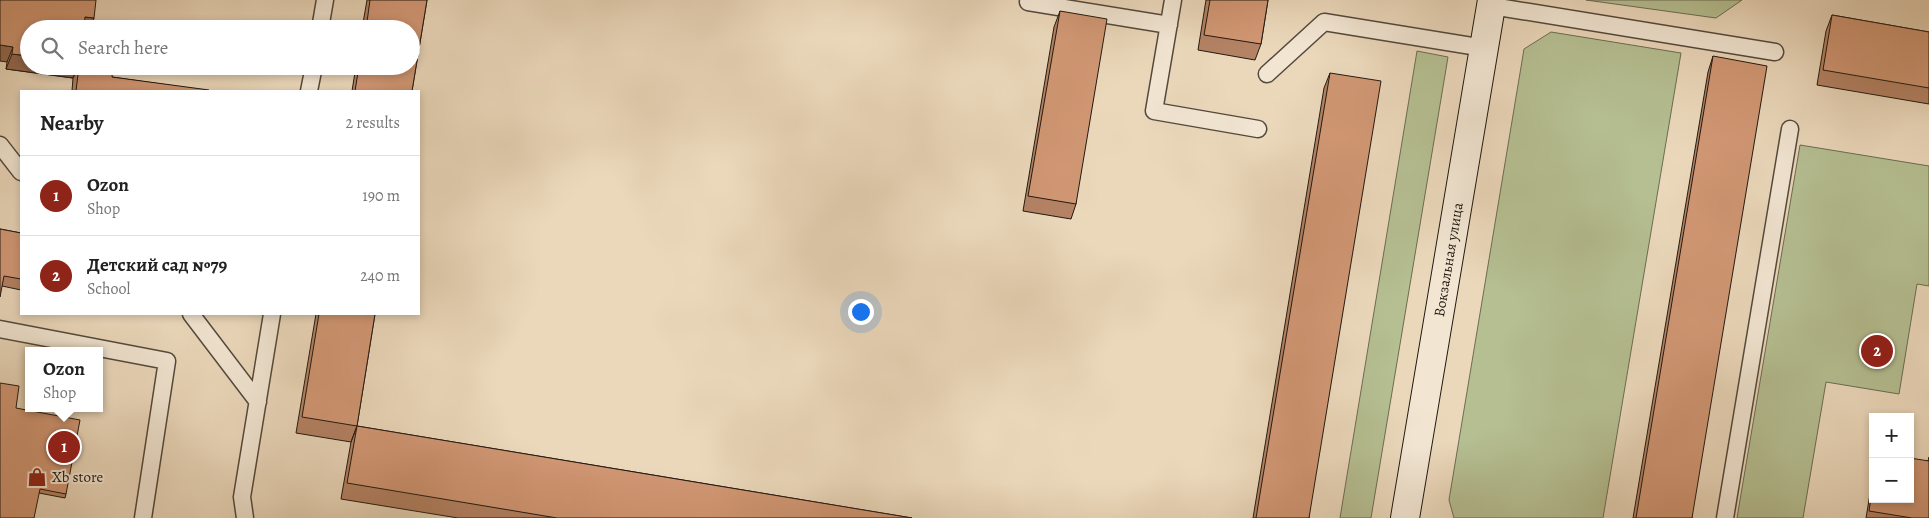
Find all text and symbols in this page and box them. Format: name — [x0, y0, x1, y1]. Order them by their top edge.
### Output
search box — [20, 20, 420, 75]
icon: search — [38, 34, 66, 62]
text: Search here — [78, 35, 168, 61]
text: Nearby — [40, 109, 103, 137]
text: 2 results — [345, 112, 400, 134]
text: Ozon — [87, 172, 129, 198]
text: 1 — [53, 185, 59, 207]
text: 190 m — [362, 185, 400, 207]
text: Shop — [87, 198, 120, 220]
street label: Вокзальная улица — [1429, 201, 1468, 318]
text: Детский сад №79 — [87, 252, 227, 278]
text: 2 — [52, 265, 60, 287]
text: 240 m — [360, 265, 400, 287]
text: School — [87, 278, 130, 300]
your location — [848, 299, 874, 325]
pin: 2 — [1861, 332, 1893, 370]
popup — [25, 347, 103, 412]
text: Ozon — [43, 356, 85, 382]
text: Shop — [43, 382, 76, 404]
map controls — [1869, 413, 1914, 503]
button: + — [1869, 413, 1914, 458]
pin: 1 — [48, 428, 80, 466]
button: − — [1869, 458, 1914, 503]
shop icon: Xb store — [26, 466, 48, 488]
place label: Xb store — [52, 467, 103, 487]

